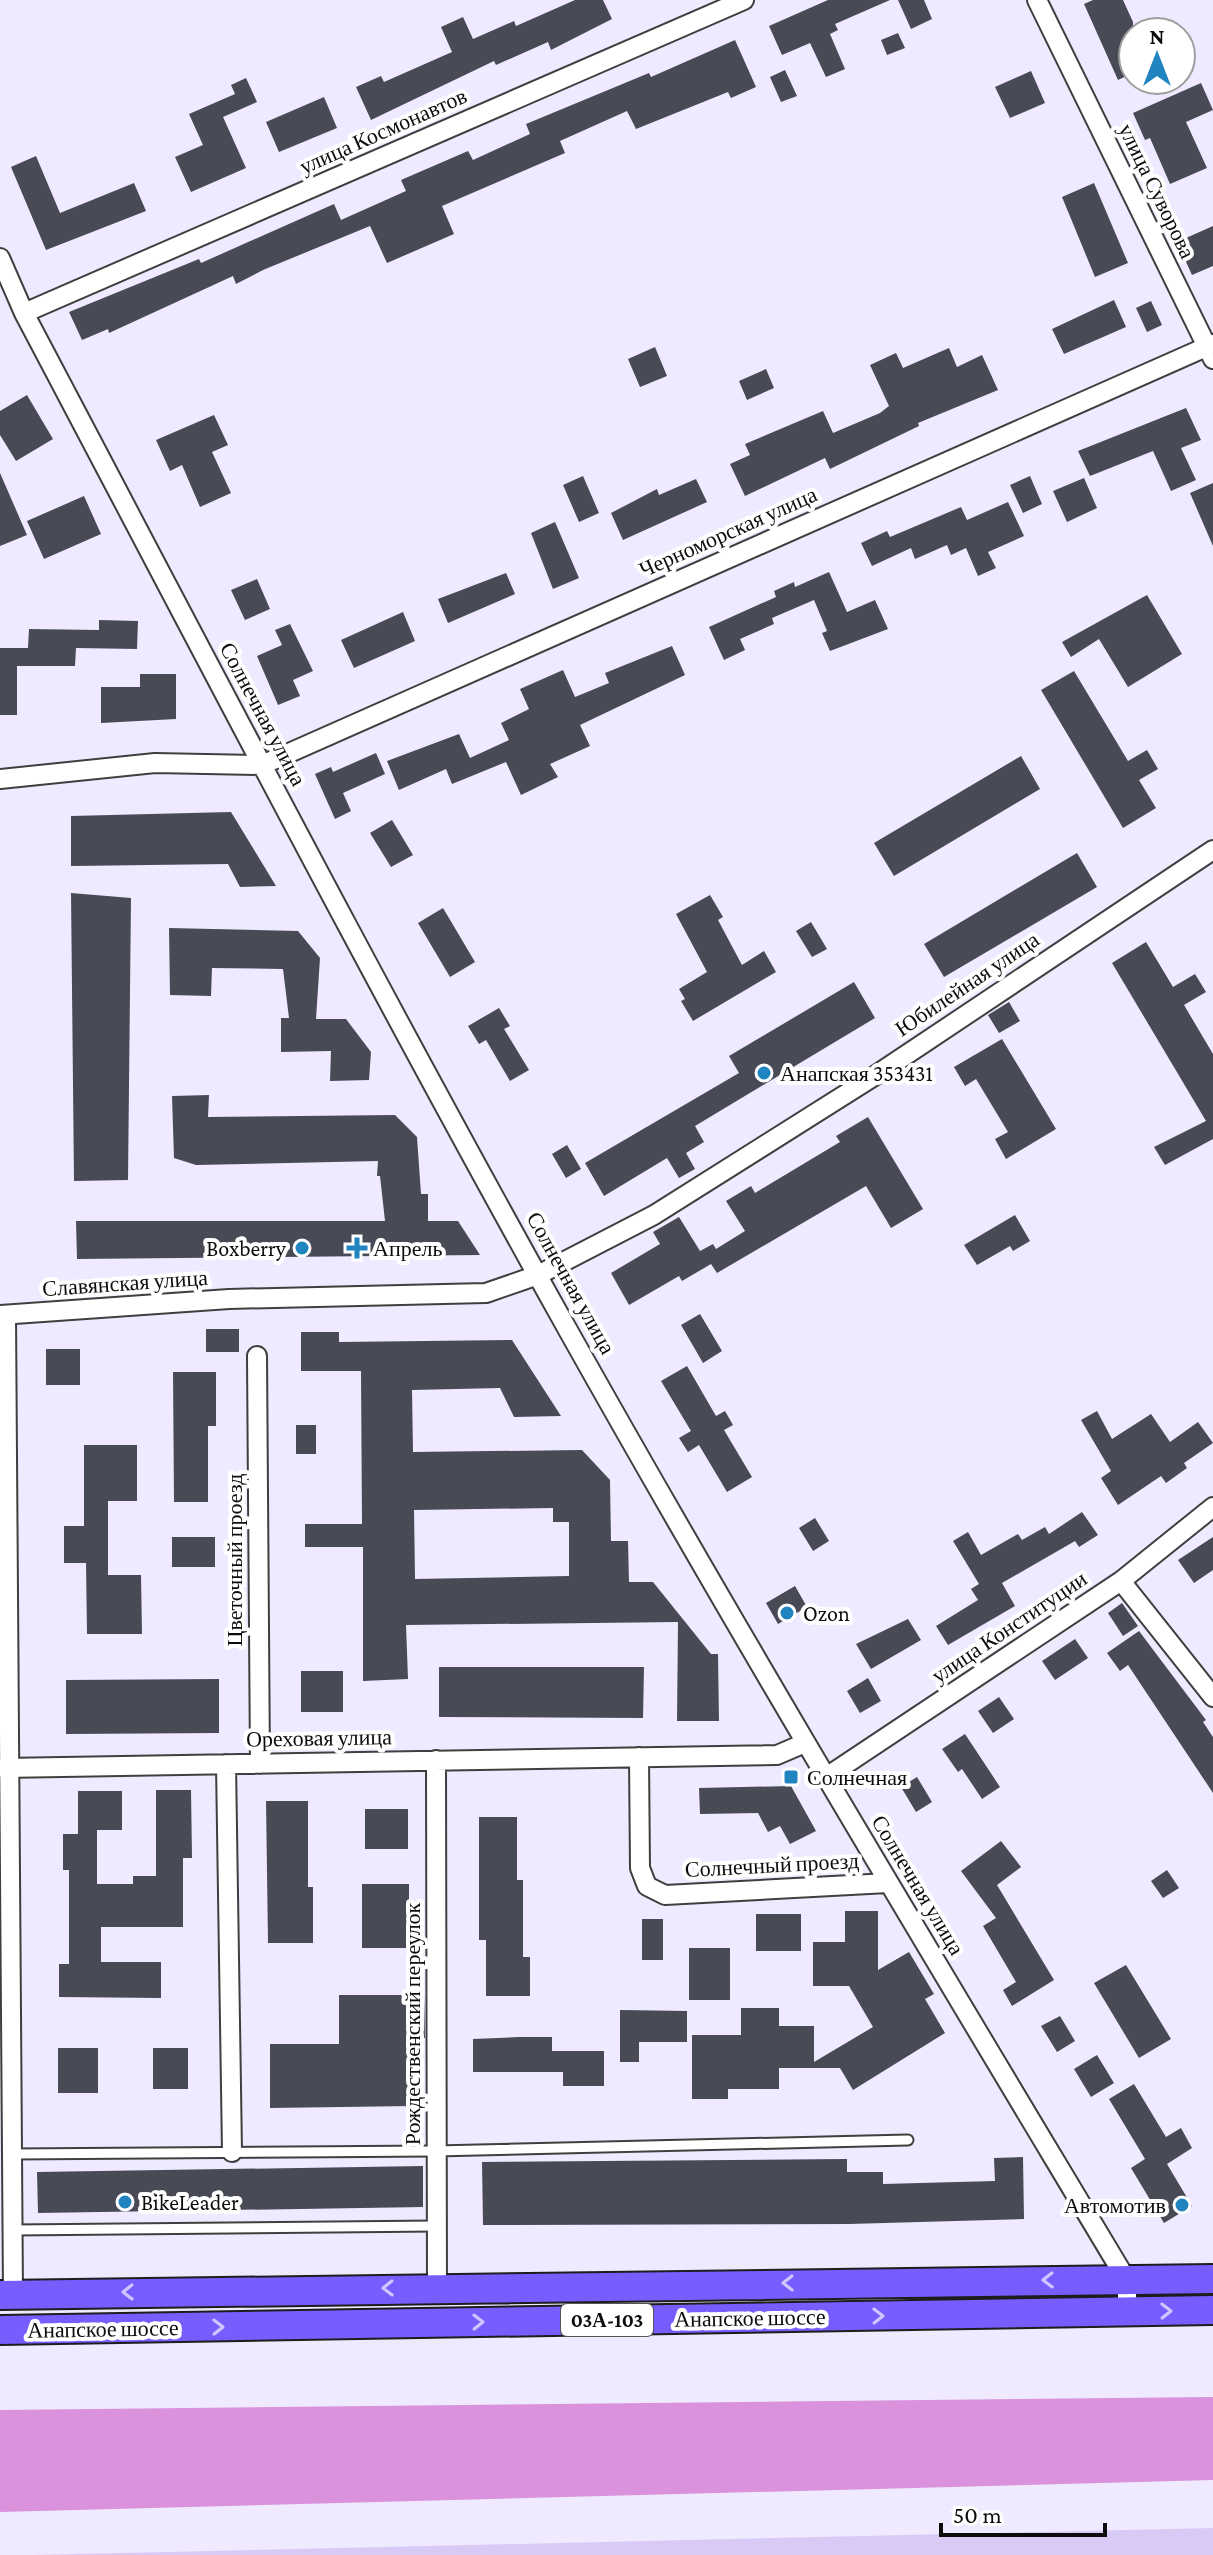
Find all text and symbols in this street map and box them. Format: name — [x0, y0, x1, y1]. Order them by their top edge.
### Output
north arrow — [1117, 16, 1197, 96]
text: N — [1150, 24, 1165, 49]
street label: улица Космонавтов — [296, 83, 470, 179]
street label: улица Суворова — [1114, 120, 1200, 263]
street label: Черноморская улица — [635, 481, 821, 582]
street label: Солнечная улица — [215, 638, 311, 790]
street label: Юбилейная улица — [890, 926, 1044, 1041]
place label: Анапская 353431 — [780, 1061, 933, 1086]
marker: Анапская 353431 — [755, 1064, 773, 1082]
street label: Солнечная улица — [522, 1208, 620, 1359]
place label: Boxberry — [206, 1236, 287, 1261]
place label: Апрель — [373, 1236, 442, 1261]
marker: Boxberry — [293, 1239, 311, 1257]
marker: Апрель — [348, 1239, 366, 1257]
street label: Славянская улица — [41, 1265, 209, 1301]
street label: Цветочный проезд — [222, 1474, 247, 1646]
street label: улица Конституции — [927, 1566, 1091, 1688]
place label: Ozon — [803, 1601, 850, 1626]
marker: Ozon — [778, 1604, 796, 1622]
street label: Ореховая улица — [246, 1724, 392, 1752]
place label: Солнечная — [807, 1765, 907, 1790]
marker: Солнечная — [782, 1768, 800, 1786]
street label: Солнечная улица — [866, 1811, 970, 1960]
street label: Солнечный проезд — [684, 1848, 860, 1882]
street label: Рождественский переулок — [400, 1902, 425, 2145]
place label: BikeLeader — [141, 2190, 239, 2215]
marker: BikeLeader — [116, 2193, 134, 2211]
place label: Автомотив — [1064, 2193, 1166, 2218]
marker: Автомотив — [1173, 2196, 1191, 2214]
one-way arrow — [1041, 2271, 1054, 2289]
one-way arrow — [781, 2274, 794, 2292]
one-way arrow — [381, 2279, 394, 2297]
one-way arrow — [121, 2284, 134, 2301]
one-way arrow — [1160, 2302, 1173, 2320]
road number: 03А-103 — [561, 2304, 653, 2336]
street label: Анапское шоссе — [674, 2304, 826, 2332]
one-way arrow — [872, 2307, 885, 2325]
one-way arrow — [472, 2314, 485, 2331]
street label: Анапское шоссе — [27, 2315, 179, 2343]
one-way arrow — [212, 2318, 225, 2335]
scale bar — [941, 2487, 1105, 2537]
text: 50 m — [953, 2501, 1002, 2528]

